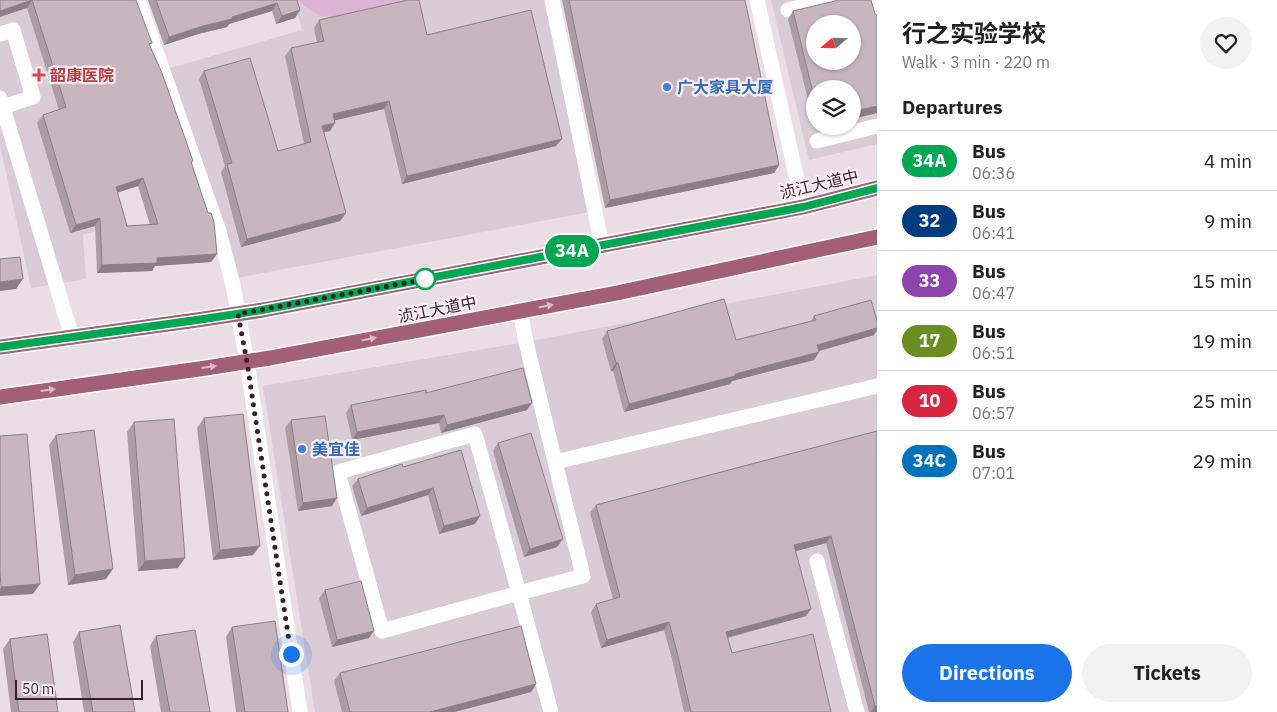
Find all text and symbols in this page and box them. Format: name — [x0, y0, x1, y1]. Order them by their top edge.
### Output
north arrow — [806, 15, 861, 70]
map controls — [806, 15, 861, 135]
text: 行之实验学校 — [902, 17, 1046, 49]
button: heart — [1200, 17, 1252, 69]
text: Walk · 3 min · 220 m — [902, 52, 1050, 72]
place label: 韶康医院 — [50, 65, 114, 85]
marker: 韶康医院 — [32, 68, 46, 82]
place label: 广大家具大厦 — [677, 77, 773, 97]
button: layers — [806, 80, 861, 135]
marker: 广大家具大厦 — [661, 81, 673, 93]
text: Departures — [902, 95, 1002, 119]
text: Bus — [972, 139, 1006, 163]
text: 34A — [913, 149, 946, 172]
text: 4 min — [1204, 149, 1252, 173]
text: 06:36 — [972, 163, 1015, 183]
street label: 浈江大道中 — [778, 165, 860, 203]
text: Bus — [972, 199, 1006, 223]
text: 32 — [919, 209, 940, 232]
text: 9 min — [1204, 209, 1252, 233]
text: 06:41 — [972, 223, 1015, 243]
line badge: 34A — [543, 235, 601, 267]
text: 34A — [555, 239, 589, 262]
text: Bus — [972, 259, 1006, 283]
unlabelled marker — [414, 268, 436, 290]
text: 33 — [919, 269, 940, 292]
text: 15 min — [1193, 269, 1252, 293]
text: 06:47 — [972, 283, 1015, 303]
street label: 浈江大道中 — [396, 292, 478, 326]
one-way arrow — [539, 302, 555, 310]
text: Bus — [972, 319, 1006, 343]
text: 17 — [919, 329, 940, 352]
text: 19 min — [1193, 329, 1252, 353]
one-way arrow — [362, 335, 377, 343]
text: 06:51 — [972, 343, 1015, 363]
one-way arrow — [202, 363, 218, 371]
text: Bus — [972, 379, 1006, 403]
one-way arrow — [41, 386, 57, 394]
text: 10 — [919, 389, 940, 412]
text: 25 min — [1193, 389, 1252, 413]
text: 06:57 — [972, 403, 1015, 423]
place label: 美宜佳 — [312, 439, 360, 459]
text: Bus — [972, 439, 1006, 463]
marker: 美宜佳 — [296, 443, 308, 455]
text: 34C — [913, 449, 946, 472]
text: 29 min — [1193, 449, 1252, 473]
text: 07:01 — [972, 463, 1015, 483]
your location — [279, 642, 304, 667]
button: Directions — [902, 644, 1072, 702]
button: Tickets — [1082, 644, 1252, 702]
scale bar — [15, 677, 142, 700]
text: 50 m — [22, 680, 54, 698]

